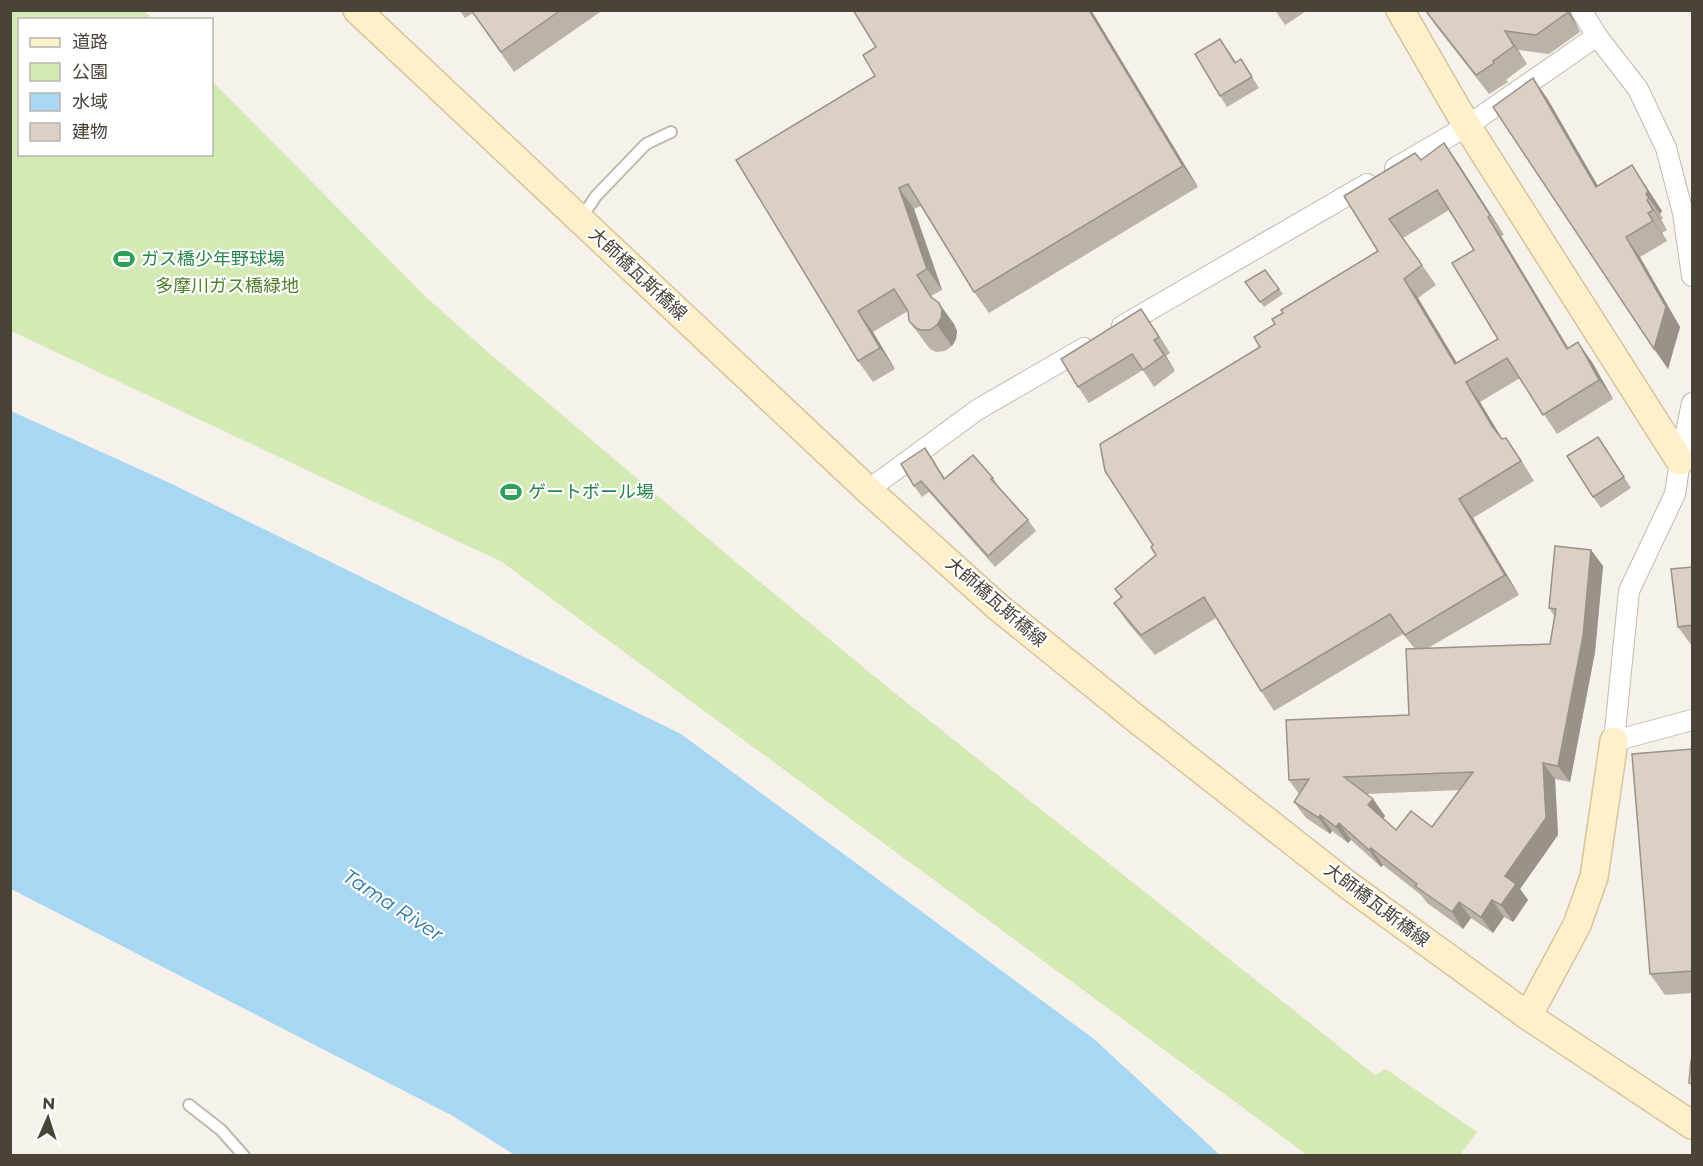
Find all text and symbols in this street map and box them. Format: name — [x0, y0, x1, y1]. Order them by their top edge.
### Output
legend — [18, 18, 213, 156]
text: 道路 — [72, 31, 108, 53]
text: 公園 — [72, 61, 108, 83]
text: 水域 — [72, 91, 108, 113]
text: 建物 — [72, 121, 108, 143]
street label: 大師橋瓦斯橋線 — [584, 223, 692, 325]
sports icon: ガス橋少年野球場 — [112, 247, 136, 271]
place label: ガス橋少年野球場 — [141, 248, 285, 270]
park label: 多摩川ガス橋緑地 — [155, 275, 299, 297]
sports icon: ゲートボール場 — [499, 480, 523, 504]
place label: ゲートボール場 — [528, 481, 654, 503]
street label: 大師橋瓦斯橋線 — [941, 552, 1051, 652]
street label: 大師橋瓦斯橋線 — [1320, 858, 1434, 952]
water label: Tama River — [338, 864, 448, 947]
north arrow — [18, 1088, 78, 1148]
text: N — [42, 1094, 56, 1113]

